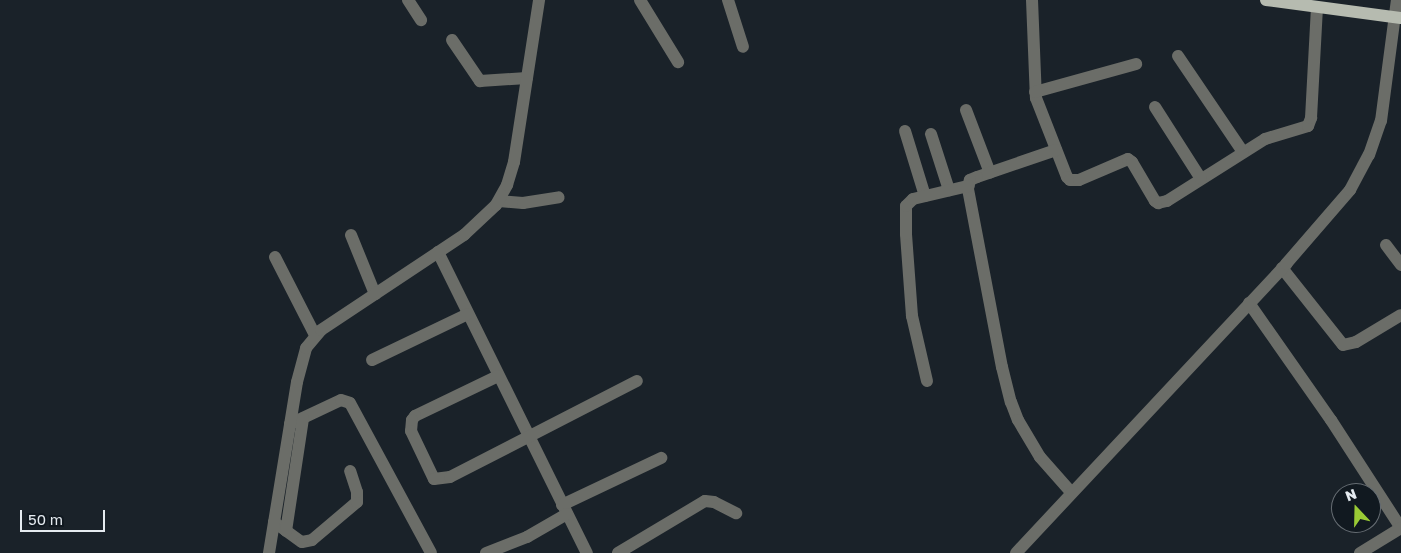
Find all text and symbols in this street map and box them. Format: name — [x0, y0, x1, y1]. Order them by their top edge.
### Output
north arrow — [1331, 483, 1381, 533]
text: N — [1343, 485, 1359, 504]
scale bar — [22, 500, 108, 532]
text: 50 m — [28, 510, 63, 528]

